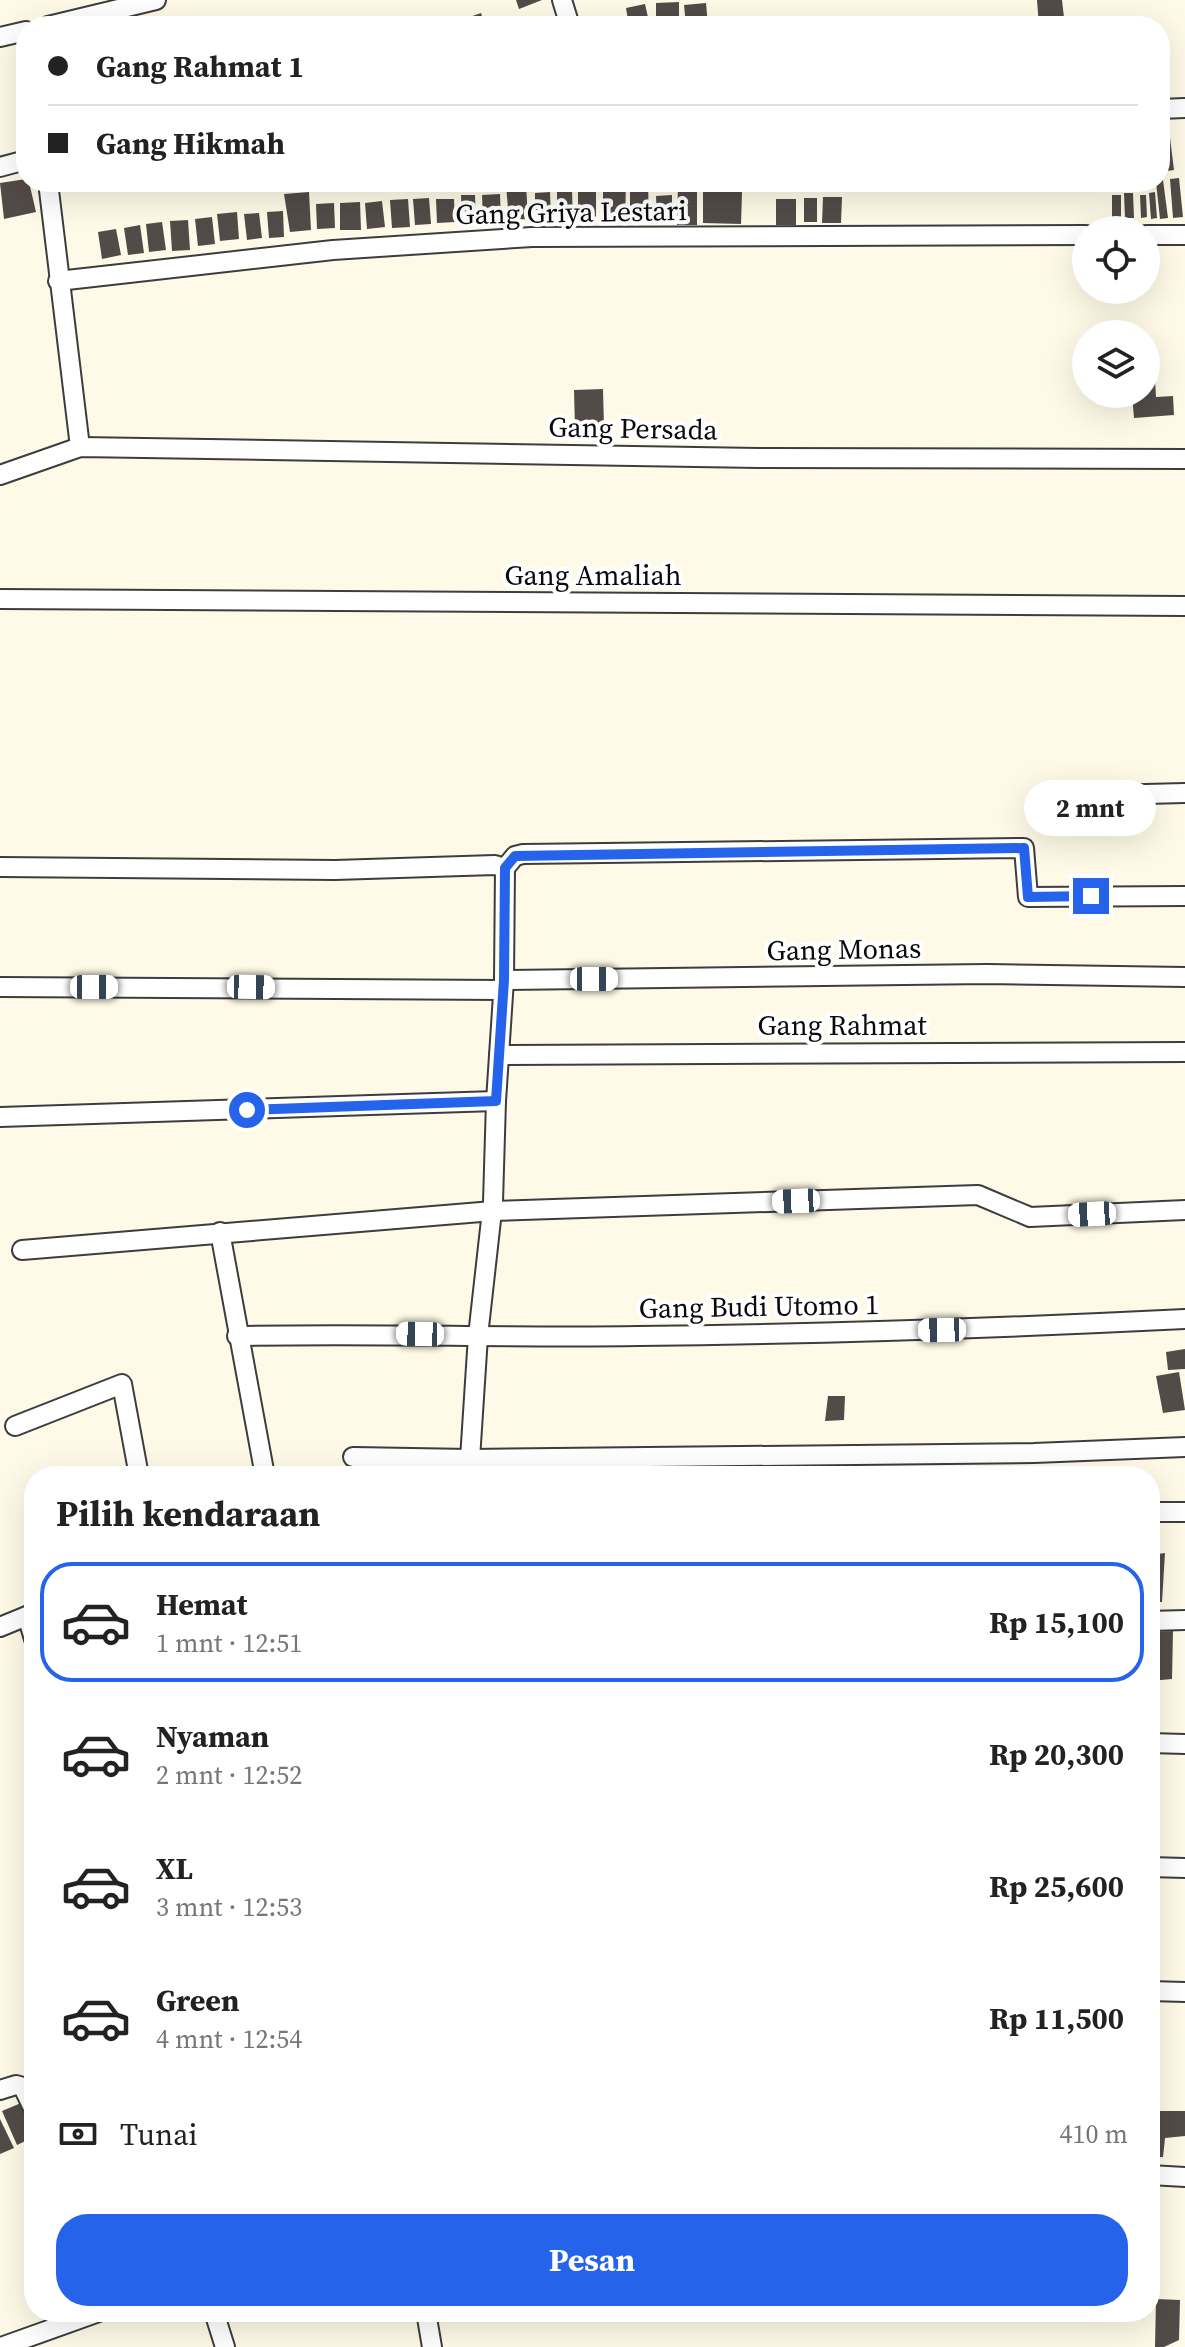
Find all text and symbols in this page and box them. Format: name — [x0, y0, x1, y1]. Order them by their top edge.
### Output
text: Gang Rahmat 1 — [96, 46, 304, 87]
text: Gang Hikmah — [96, 123, 285, 164]
street label: Gang Griya Lestari — [455, 191, 687, 233]
map controls — [1072, 216, 1160, 408]
button: locate — [1072, 216, 1160, 304]
button: layers — [1072, 320, 1160, 408]
street label: Gang Persada — [548, 408, 719, 448]
street label: Gang Amaliah — [504, 556, 682, 594]
callout: 2 mnt — [1025, 780, 1157, 836]
text: 2 mnt — [1056, 790, 1124, 826]
route end — [1073, 878, 1109, 914]
street label: Gang Monas — [766, 929, 922, 969]
car — [570, 967, 618, 991]
car — [70, 975, 118, 999]
car — [227, 975, 275, 999]
street label: Gang Rahmat — [757, 1006, 927, 1044]
route start — [229, 1092, 265, 1128]
car — [772, 1188, 820, 1214]
car — [1067, 1201, 1117, 1227]
street label: Gang Budi Utomo 1 — [638, 1285, 880, 1327]
car — [918, 1318, 966, 1342]
car — [396, 1322, 444, 1346]
text: Pilih kendaraan — [56, 1489, 320, 1538]
text: Hemat — [156, 1584, 247, 1625]
icon: car — [60, 1586, 132, 1658]
text: Rp 15,100 — [989, 1602, 1124, 1643]
text: 1 mnt · 12:51 — [156, 1625, 302, 1661]
text: Nyaman — [156, 1716, 269, 1757]
icon: car — [60, 1718, 132, 1790]
text: Rp 20,300 — [989, 1734, 1124, 1775]
text: 2 mnt · 12:52 — [156, 1757, 302, 1793]
text: XL — [156, 1848, 193, 1889]
icon: car — [60, 1850, 132, 1922]
text: Rp 25,600 — [989, 1866, 1124, 1907]
text: 3 mnt · 12:53 — [156, 1889, 302, 1925]
text: Green — [156, 1980, 239, 2021]
icon: car — [60, 1982, 132, 2054]
text: Rp 11,500 — [989, 1998, 1124, 2039]
text: 4 mnt · 12:54 — [156, 2021, 302, 2057]
icon: cash — [56, 2112, 100, 2156]
text: Tunai — [120, 2114, 197, 2155]
text: 410 m — [1060, 2116, 1128, 2152]
button: Pesan — [56, 2214, 1128, 2306]

